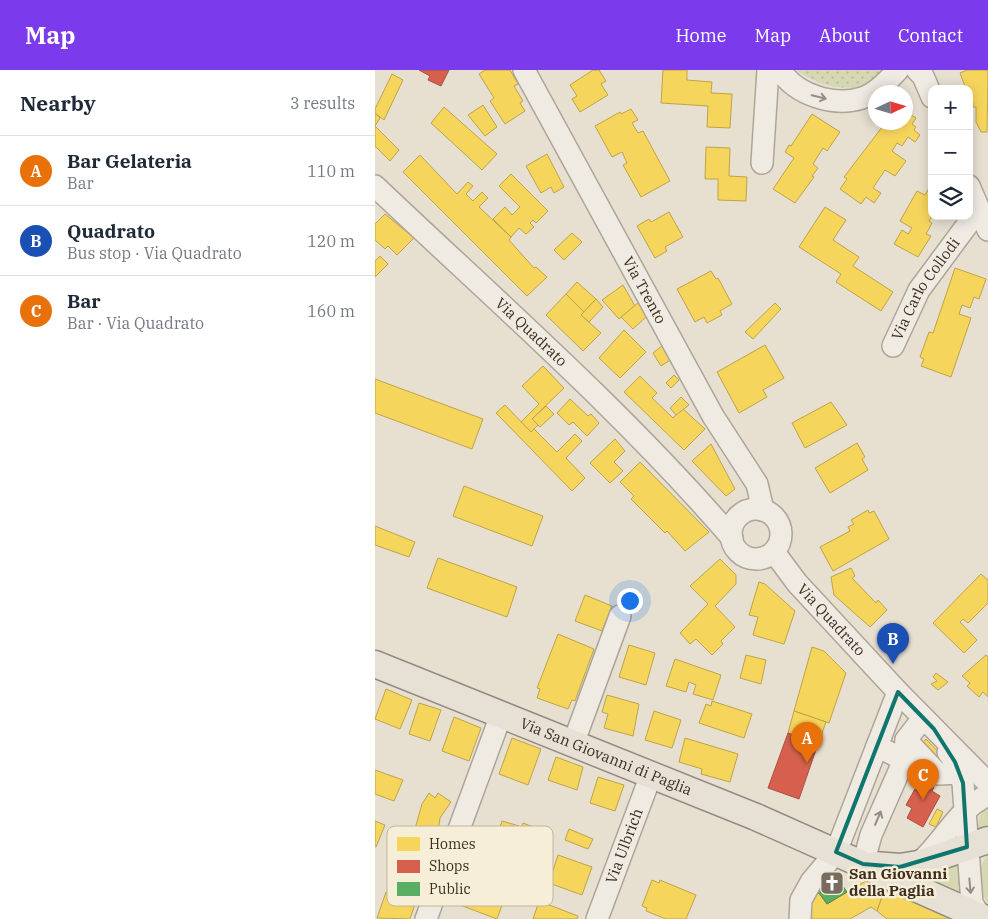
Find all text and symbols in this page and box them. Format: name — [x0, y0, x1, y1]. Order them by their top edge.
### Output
text: Map — [25, 19, 75, 51]
text: Home — [675, 24, 727, 47]
text: Map — [755, 24, 791, 47]
text: About — [819, 24, 870, 47]
text: Contact — [898, 24, 963, 47]
north arrow — [868, 85, 913, 130]
map controls — [928, 85, 973, 220]
button: + — [928, 85, 973, 130]
text: Nearby — [20, 89, 96, 117]
text: 3 results — [290, 93, 355, 113]
one-way arrow — [811, 93, 827, 102]
button: − — [928, 130, 973, 175]
text: Bar Gelateria — [67, 149, 192, 173]
text: A — [30, 161, 42, 181]
text: 110 m — [307, 161, 355, 181]
text: Bar — [67, 173, 94, 193]
button: layers — [928, 175, 973, 220]
text: Quadrato — [67, 219, 155, 243]
text: B — [30, 231, 42, 251]
text: 120 m — [307, 231, 355, 251]
street label: Via Carlo Collodi — [887, 234, 964, 343]
text: Bus stop · Via Quadrato — [67, 243, 242, 263]
street label: Via Trento — [619, 253, 671, 327]
text: Bar — [67, 289, 101, 313]
street label: Via Quadrato — [492, 293, 572, 370]
text: C — [31, 301, 41, 321]
text: 160 m — [307, 301, 355, 321]
text: Bar · Via Quadrato — [67, 313, 204, 333]
street label: Via Quadrato — [793, 579, 870, 660]
your location — [617, 588, 643, 614]
pin: B — [877, 623, 909, 664]
street label: Via San Giovanni di Paglia — [517, 713, 695, 799]
pin: A — [791, 722, 823, 763]
pin: C — [907, 759, 939, 800]
street label: Via Ulbrich — [601, 805, 647, 886]
one-way arrow — [873, 811, 883, 826]
legend — [387, 826, 553, 906]
text: Homes — [429, 835, 476, 853]
text: Shops — [429, 857, 469, 875]
place label: San Giovanni della Paglia — [849, 864, 947, 900]
church icon: San Giovanni della Paglia — [819, 870, 845, 896]
one-way arrow — [965, 878, 975, 894]
text: Public — [429, 880, 471, 898]

